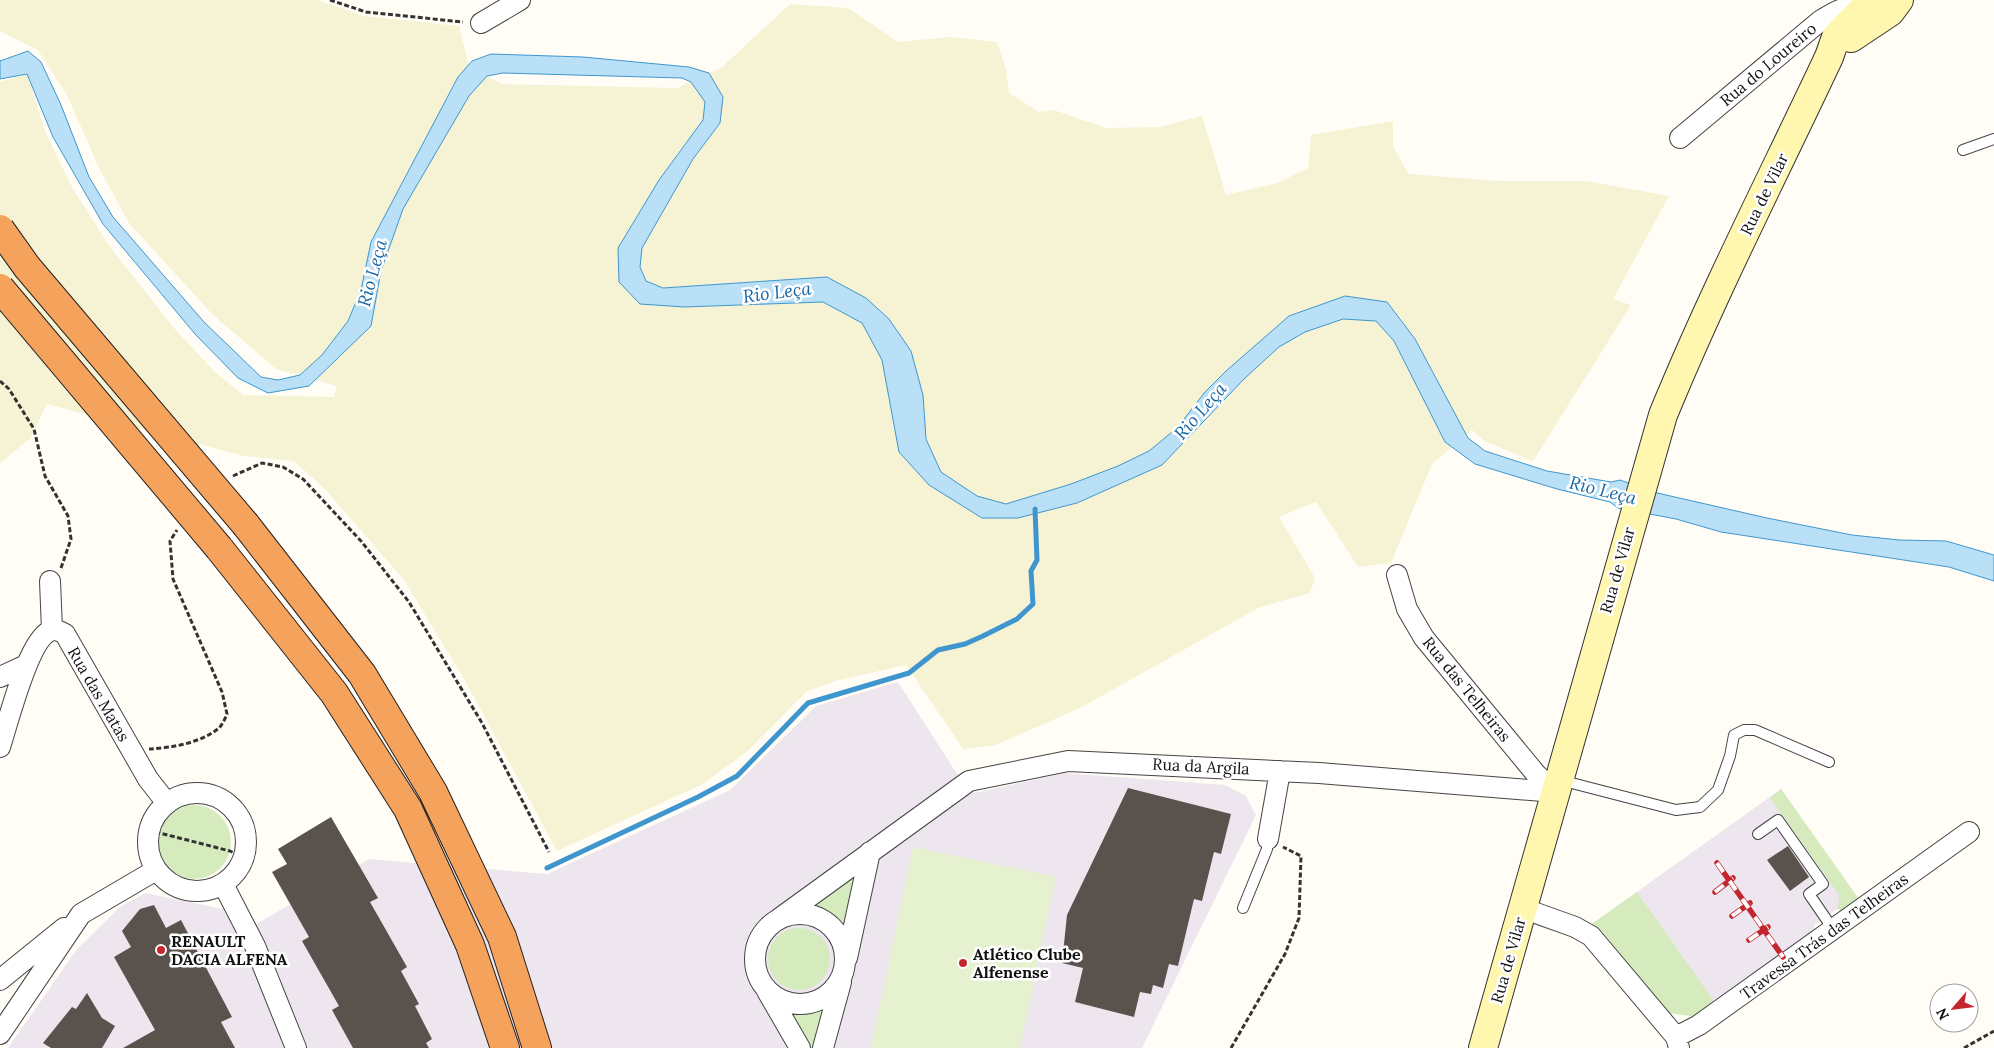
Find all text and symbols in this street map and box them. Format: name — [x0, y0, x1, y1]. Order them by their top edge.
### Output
street label: Rua do Loureiro — [1716, 18, 1820, 110]
street label: Rua de Vilar — [1736, 150, 1792, 238]
water label: Rio Leça — [352, 237, 392, 309]
water label: Rio Leça — [742, 276, 813, 308]
water label: Rio Leça — [1169, 377, 1231, 444]
water label: Rio Leça — [1567, 471, 1639, 509]
street label: Rua de Vilar — [1595, 525, 1639, 615]
street label: Rua das Telheiras — [1419, 632, 1515, 746]
street label: Rua das Matas — [64, 643, 134, 745]
street label: Rua da Argila — [1152, 753, 1250, 779]
street label: Travessa Trás das Telheiras — [1736, 868, 1912, 1004]
street label: Rua de Vilar — [1486, 915, 1530, 1005]
place label: RENAULT DACIA ALFENA — [171, 931, 288, 969]
marker: RENAULT DACIA ALFENA — [155, 944, 167, 956]
place label: Atlético Clube Alfenense — [973, 944, 1081, 982]
marker: Atlético Clube Alfenense — [957, 957, 969, 969]
north arrow — [1929, 983, 1979, 1033]
text: N — [1932, 1005, 1953, 1023]

